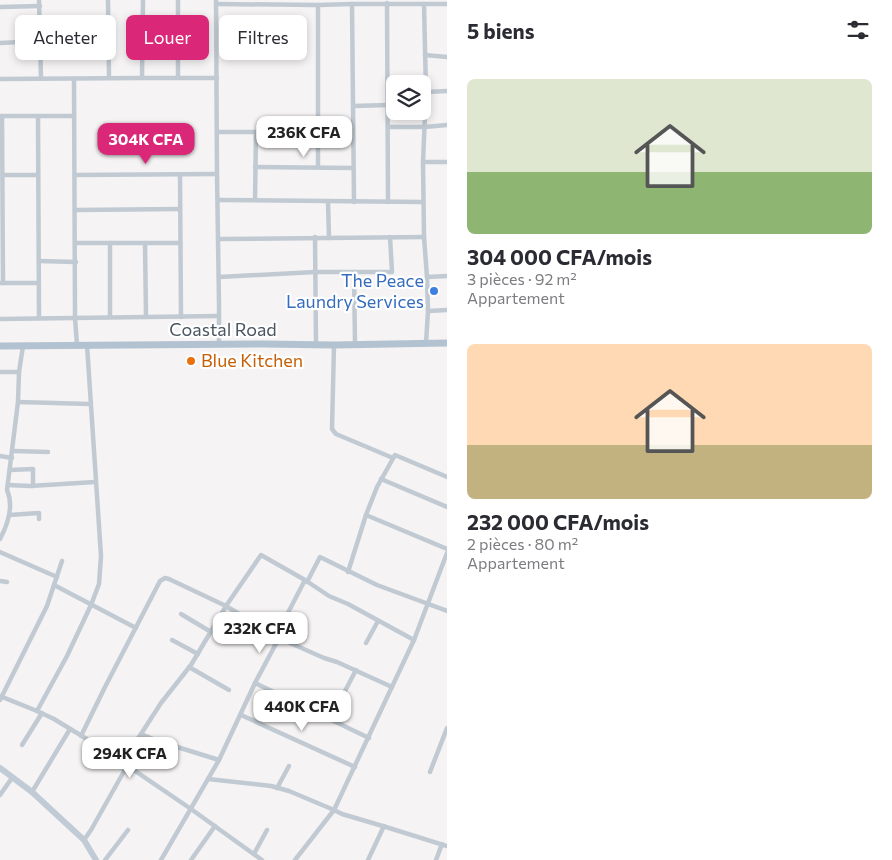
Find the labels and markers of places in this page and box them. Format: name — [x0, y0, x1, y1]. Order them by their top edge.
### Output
pin: 236K CFA — [252, 116, 356, 158]
pin: 304K CFA — [94, 122, 198, 165]
place label: The Peace Laundry Services — [286, 269, 424, 312]
marker: The Peace Laundry Services — [428, 285, 440, 297]
place label: Blue Kitchen — [201, 349, 303, 371]
marker: Blue Kitchen — [185, 355, 197, 367]
pin: 232K CFA — [208, 612, 312, 654]
pin: 440K CFA — [250, 690, 354, 732]
pin: 294K CFA — [78, 736, 182, 779]

